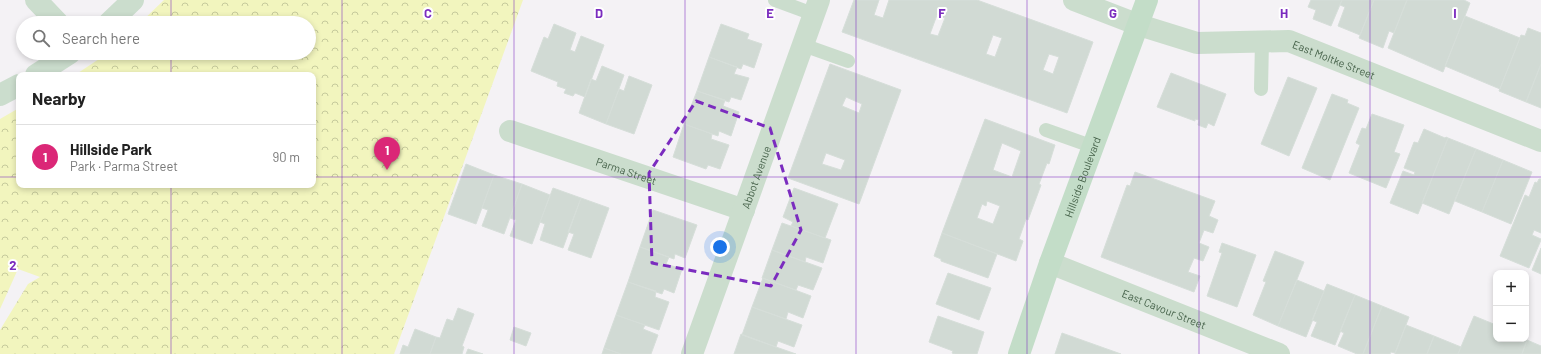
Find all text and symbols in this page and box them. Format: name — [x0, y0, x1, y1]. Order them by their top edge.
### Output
text: C — [424, 5, 432, 21]
text: D — [595, 5, 603, 21]
text: E — [766, 5, 774, 21]
text: F — [938, 5, 946, 21]
text: G — [1109, 5, 1117, 21]
text: H — [1280, 5, 1288, 21]
text: I — [1453, 5, 1457, 21]
search box — [16, 16, 316, 60]
icon: search — [30, 27, 52, 49]
text: Search here — [62, 29, 140, 47]
street label: East Moltke Street — [1291, 37, 1377, 81]
text: Nearby — [32, 88, 86, 108]
street label: Hillside Boulevard — [1061, 135, 1103, 219]
pin: 1 — [374, 137, 400, 170]
text: Hillside Park — [70, 140, 152, 158]
street label: Abbot Avenue — [738, 144, 773, 210]
text: 1 — [43, 149, 47, 165]
text: 90 m — [273, 149, 300, 165]
street label: Parma Street — [595, 154, 659, 187]
text: Park · Parma Street — [70, 158, 178, 174]
your location — [710, 237, 730, 257]
text: 2 — [9, 257, 17, 273]
map controls — [1493, 270, 1529, 342]
button: + — [1493, 270, 1529, 306]
street label: East Cavour Street — [1120, 286, 1208, 331]
button: − — [1493, 306, 1529, 342]

